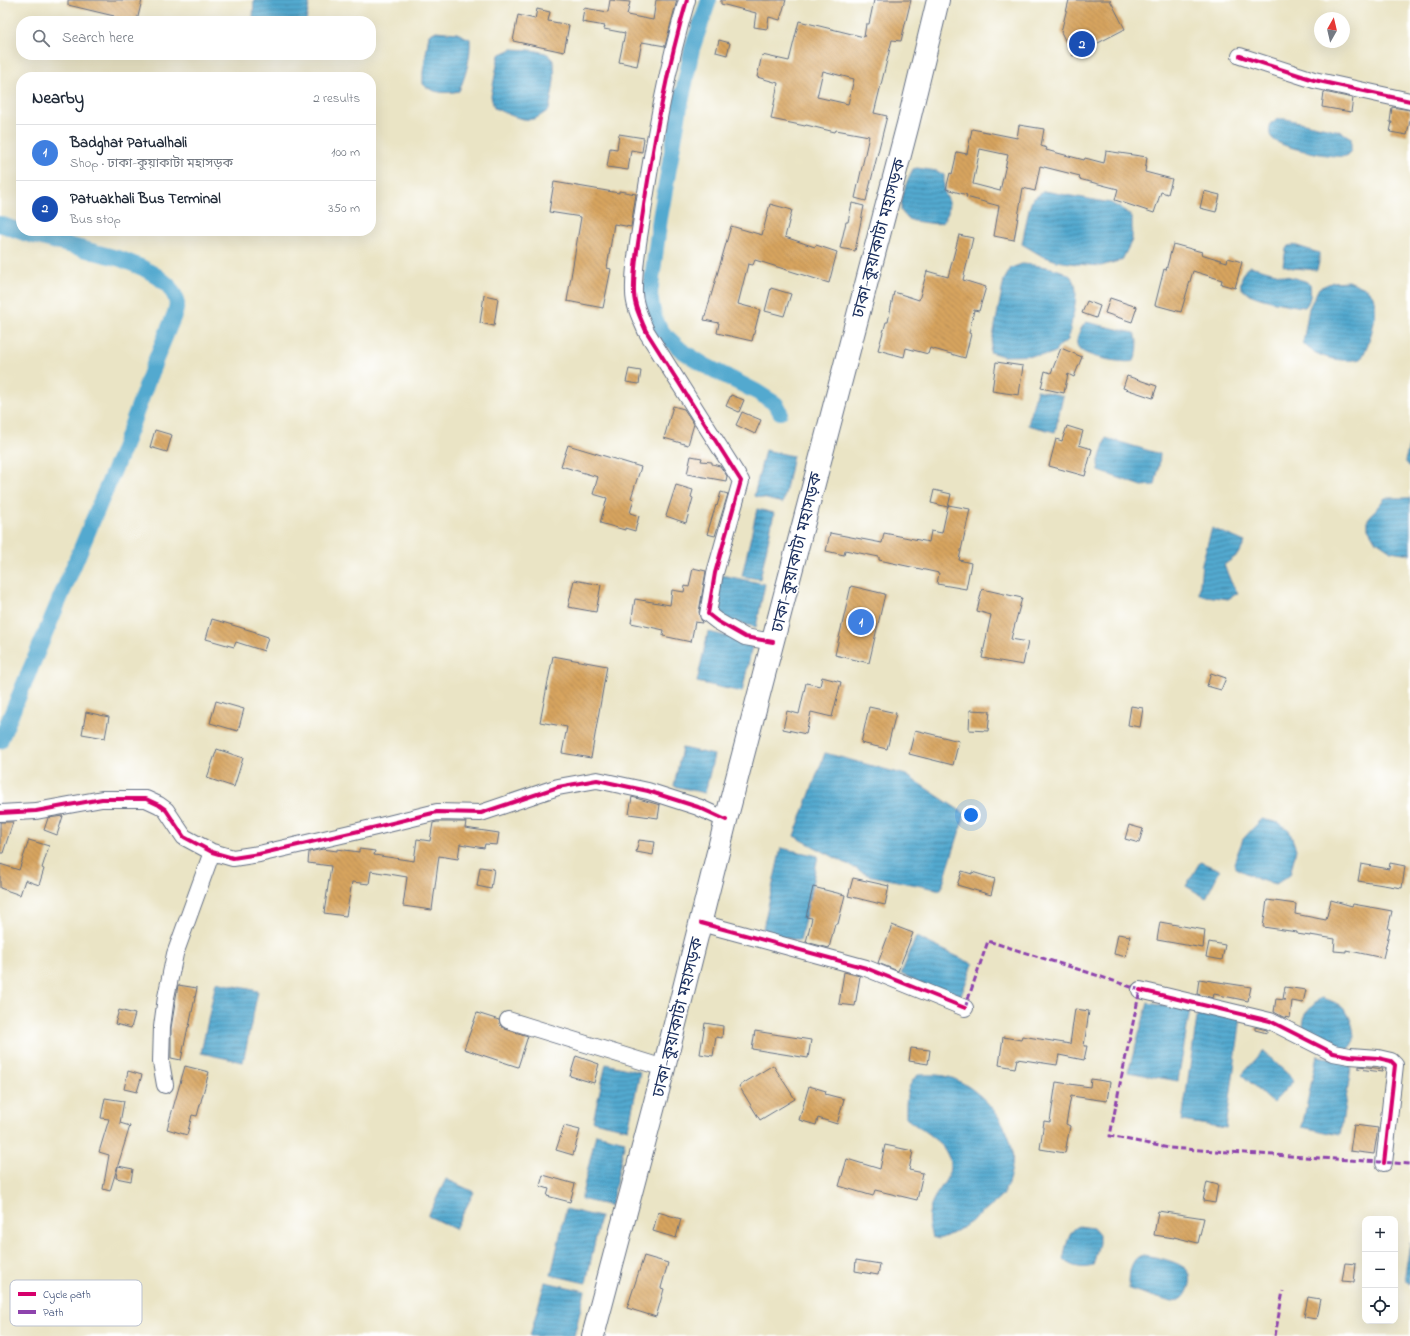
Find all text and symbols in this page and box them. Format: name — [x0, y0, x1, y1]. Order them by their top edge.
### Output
north arrow — [1314, 12, 1350, 48]
search box — [16, 16, 376, 60]
icon: search — [30, 27, 52, 49]
text: Search here — [62, 27, 134, 49]
pin: 2 — [1069, 29, 1095, 59]
text: Nearby — [32, 86, 84, 111]
text: 2 results — [313, 89, 360, 108]
text: Badghat Patualhali — [70, 132, 187, 154]
text: 1 — [43, 143, 47, 162]
text: 100 m — [331, 143, 360, 162]
text: Shop · ঢাকা-কুয়াকাটা মহাসড়ক — [70, 154, 233, 173]
street label: ঢাকা-কুয়াকাটা মহাসড়ক — [846, 156, 913, 322]
text: Patuakhali Bus Terminal — [70, 188, 221, 210]
text: 2 — [42, 199, 48, 218]
text: 350 m — [328, 199, 360, 218]
text: Bus stop — [70, 210, 121, 229]
street label: ঢাকা-কুয়াকাটা মহাসড়ক — [765, 469, 829, 636]
pin: 1 — [848, 607, 874, 637]
your location — [961, 805, 981, 825]
street label: ঢাকা-কুয়াকাটা মহাসড়ক — [646, 934, 710, 1101]
map controls — [1362, 1216, 1398, 1324]
button: + — [1362, 1216, 1398, 1252]
button: − — [1362, 1252, 1398, 1288]
legend — [10, 1280, 142, 1326]
text: Cycle path — [43, 1287, 91, 1304]
button: locate — [1362, 1288, 1398, 1324]
text: Path — [43, 1305, 64, 1321]

